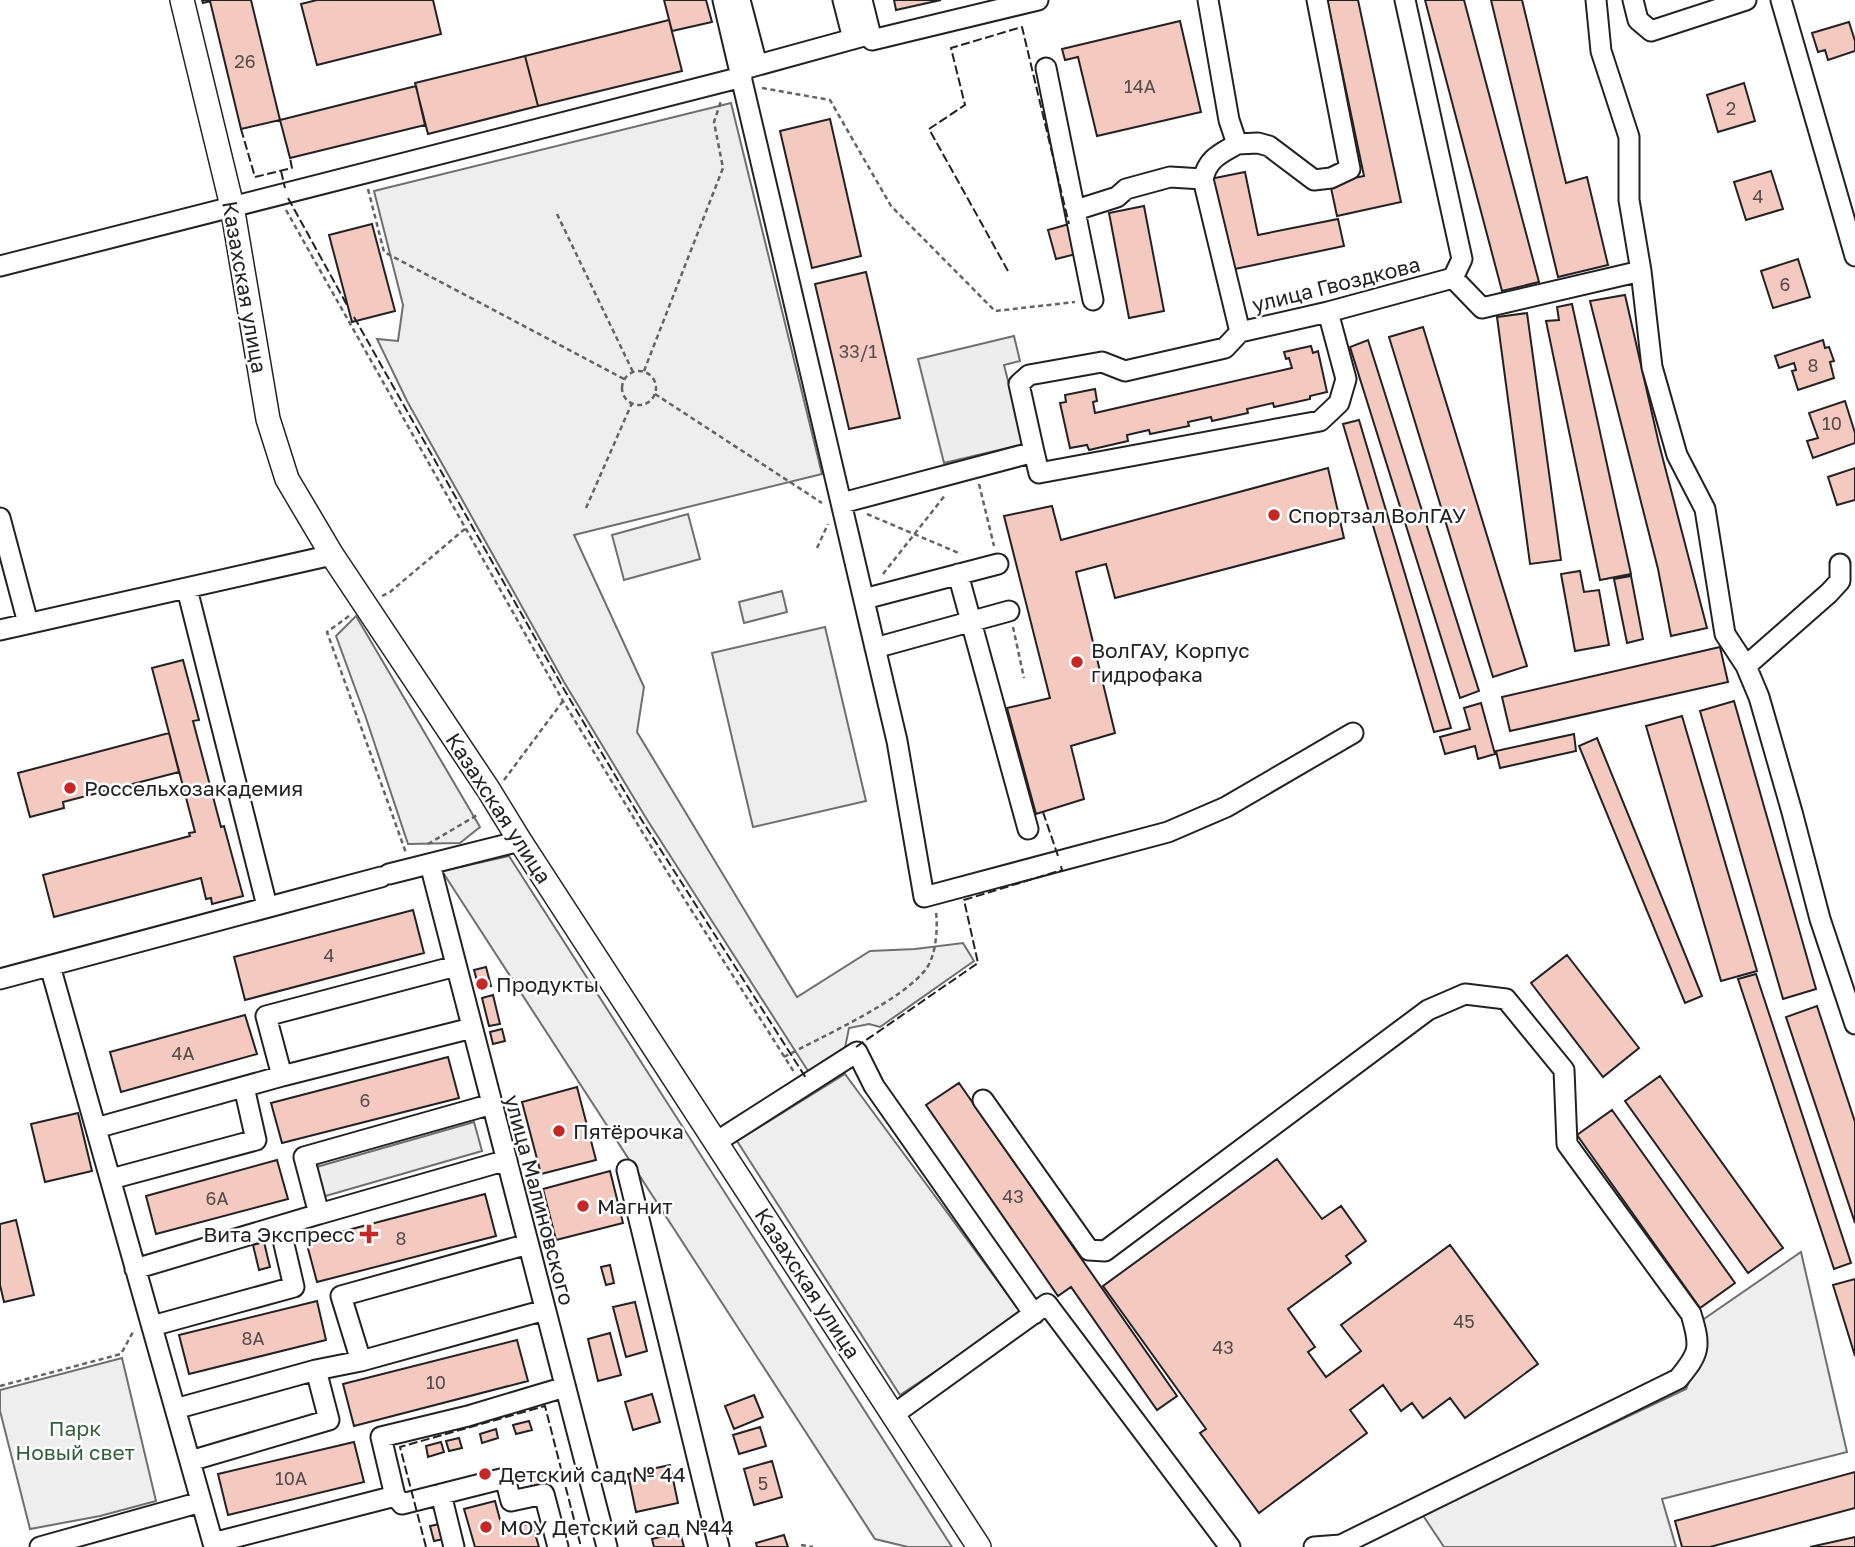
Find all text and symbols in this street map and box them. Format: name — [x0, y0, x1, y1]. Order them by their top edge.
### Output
house number: 26 — [234, 50, 256, 72]
house number: 14А — [1124, 75, 1156, 97]
house number: 2 — [1726, 97, 1736, 119]
house number: 4 — [1753, 185, 1764, 207]
street label: Казахская улица — [217, 199, 273, 375]
street label: улица Гвоздкова — [1249, 251, 1423, 317]
house number: 6 — [1780, 273, 1790, 295]
house number: 33/1 — [839, 340, 877, 362]
house number: 8 — [1808, 354, 1818, 376]
house number: 10 — [1822, 412, 1842, 434]
place label: Спортзал ВолГАУ — [1288, 502, 1466, 528]
marker: Спортзал ВолГАУ — [1266, 507, 1282, 523]
place label: ВолГАУ, Корпус гидрофака — [1091, 637, 1250, 687]
marker: ВолГАУ, Корпус гидрофака — [1069, 654, 1085, 670]
street label: Казахская улица — [441, 728, 557, 888]
place label: Россельхозакадемия — [84, 775, 303, 801]
marker: Россельхозакадемия — [62, 780, 78, 796]
house number: 4 — [324, 944, 335, 966]
place label: Продукты — [496, 971, 599, 997]
marker: Продукты — [474, 976, 490, 992]
house number: 4А — [171, 1042, 195, 1064]
house number: 6 — [360, 1089, 370, 1111]
street label: улица Малиновского — [499, 1092, 581, 1308]
place label: Пятёрочка — [573, 1118, 684, 1144]
marker: Пятёрочка — [551, 1123, 567, 1139]
house number: 43 — [1002, 1185, 1024, 1207]
house number: 6А — [206, 1187, 228, 1209]
place label: Магнит — [597, 1193, 673, 1219]
marker: Магнит — [575, 1198, 591, 1214]
street label: Казахская улица — [750, 1203, 866, 1363]
place label: Вита Экспресс — [203, 1221, 355, 1247]
marker: Вита Экспресс — [361, 1226, 377, 1242]
house number: 8 — [396, 1227, 406, 1249]
house number: 45 — [1453, 1310, 1475, 1332]
house number: 8А — [241, 1327, 265, 1349]
house number: 43 — [1212, 1336, 1234, 1358]
house number: 10 — [426, 1371, 446, 1393]
park label: Парк Новый свет — [15, 1415, 135, 1465]
place label: Детский сад № 44 — [499, 1461, 686, 1487]
marker: Детский сад № 44 — [477, 1466, 493, 1482]
house number: 10А — [275, 1467, 307, 1489]
house number: 5 — [758, 1472, 768, 1494]
place label: МОУ Детский сад №44 — [500, 1514, 734, 1540]
marker: МОУ Детский сад №44 — [478, 1519, 494, 1535]

